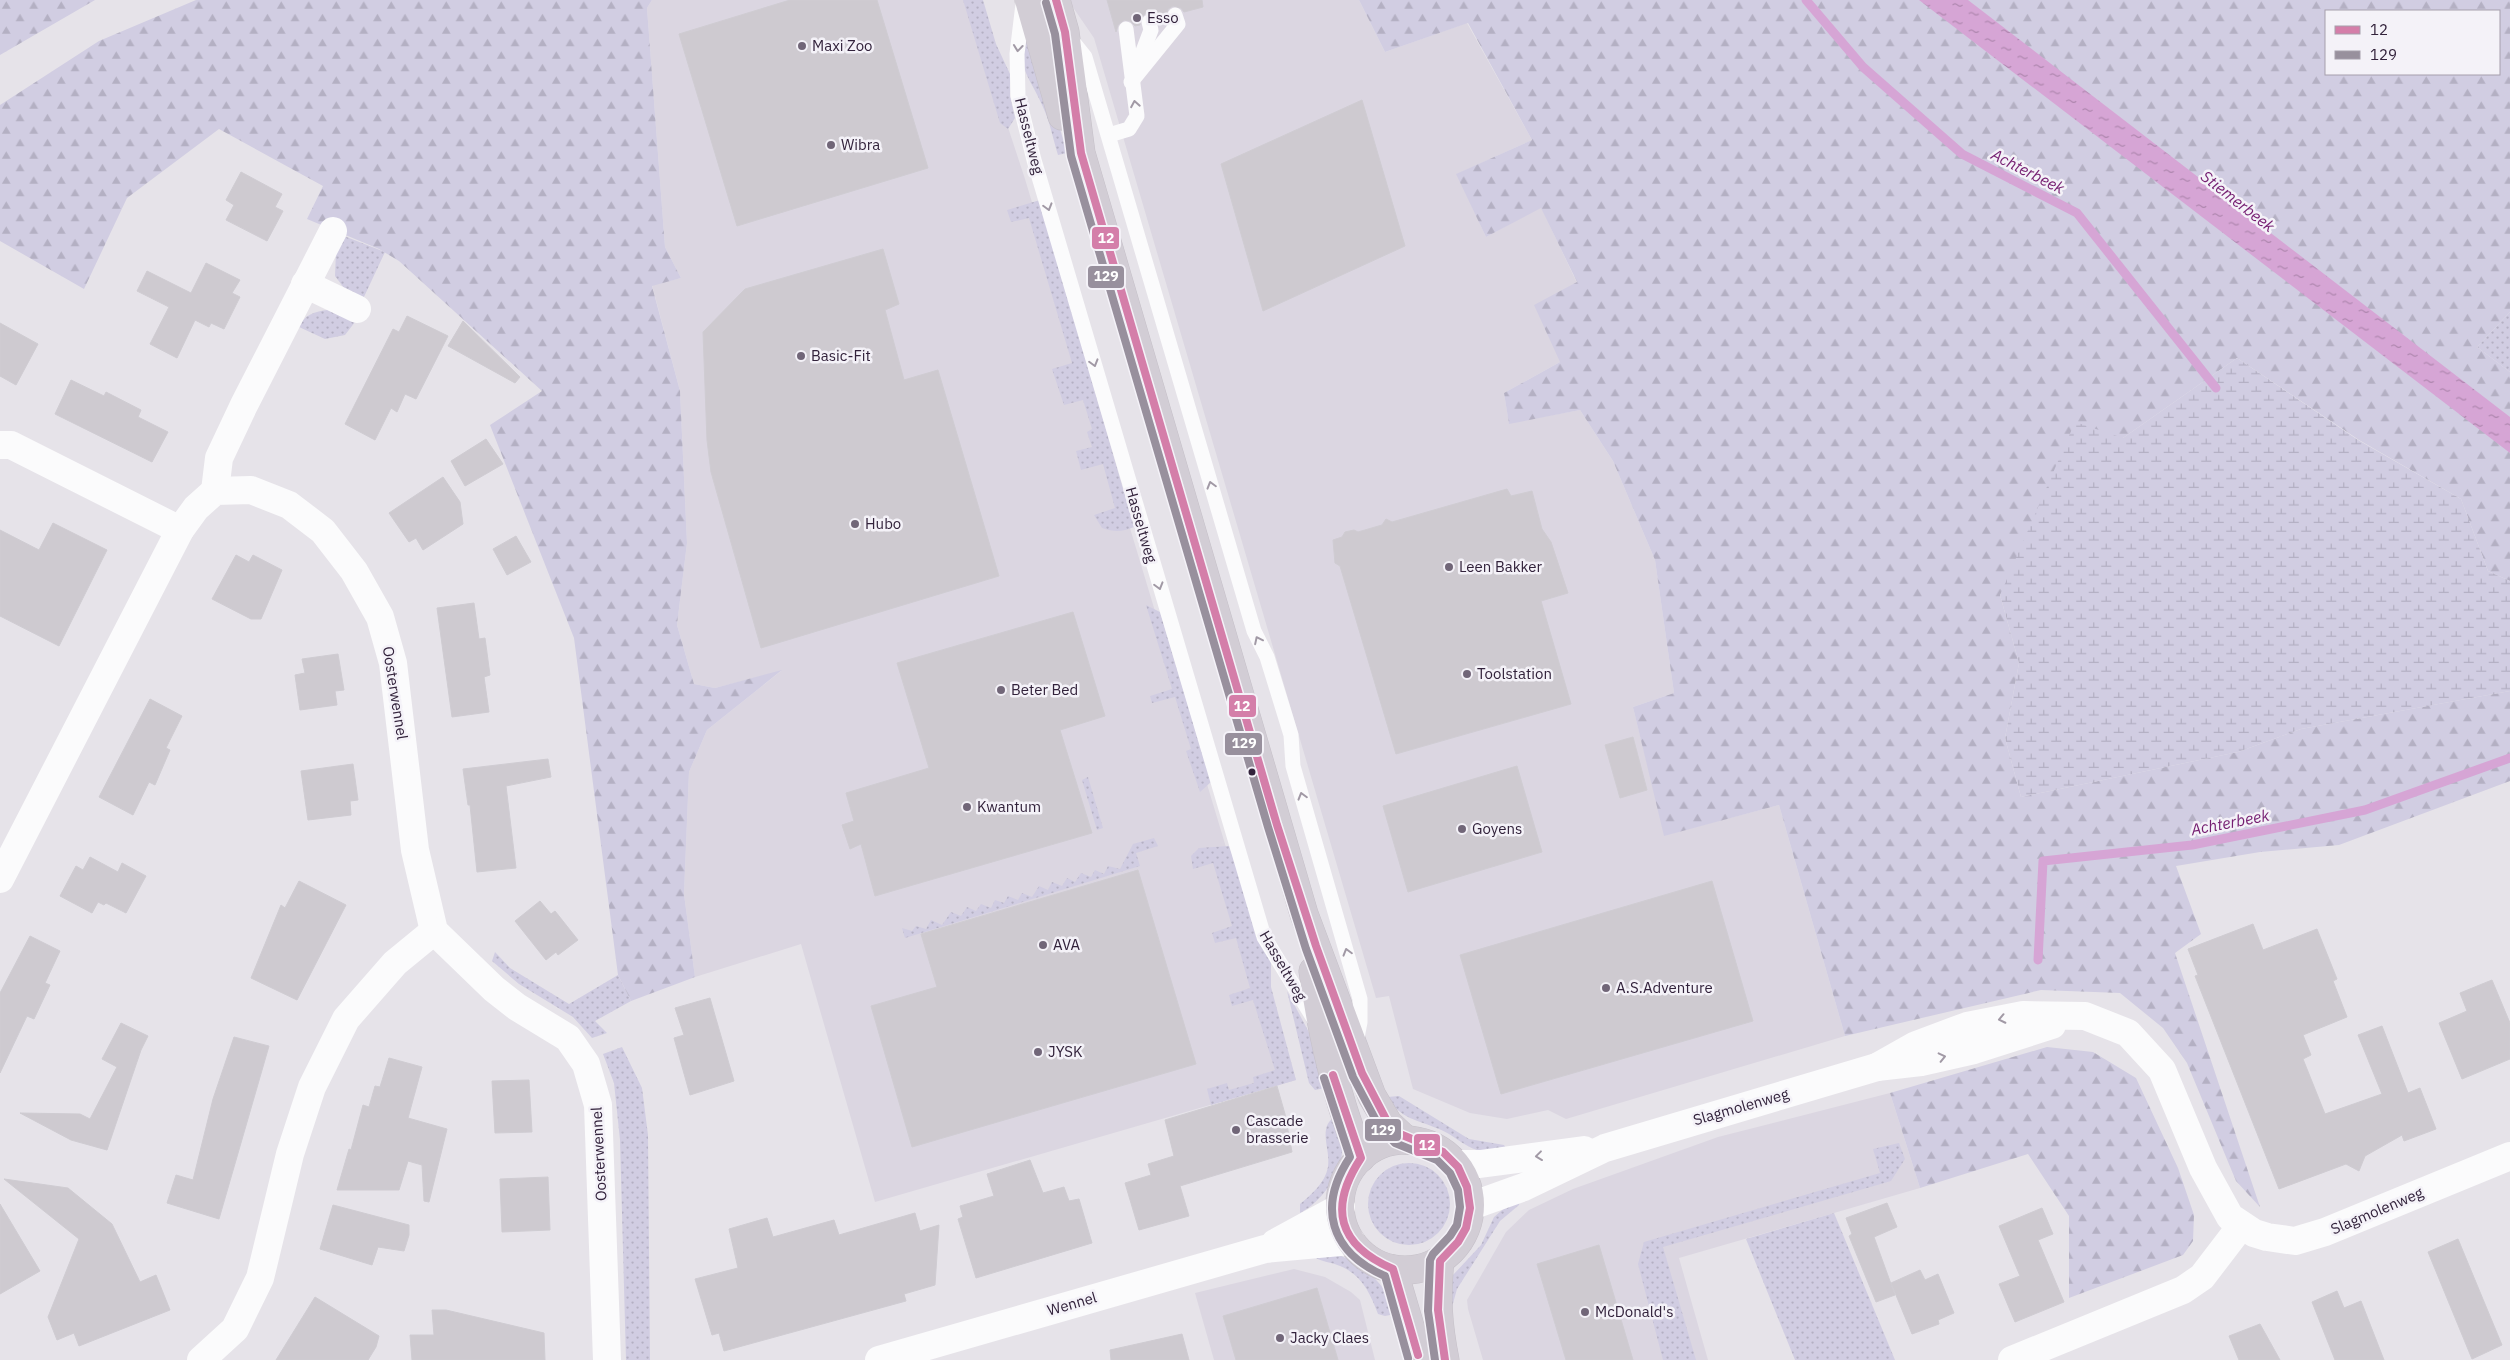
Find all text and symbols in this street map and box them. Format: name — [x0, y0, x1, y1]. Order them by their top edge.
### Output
place label: Esso — [1147, 8, 1179, 27]
legend — [2325, 10, 2500, 75]
marker: Esso — [1131, 12, 1143, 24]
text: 12 — [2370, 20, 2388, 39]
place label: Maxi Zoo — [812, 36, 873, 55]
marker: Maxi Zoo — [796, 40, 808, 52]
one-way arrow — [1013, 45, 1024, 53]
text: 129 — [2370, 45, 2397, 64]
street label: Hasseltweg — [1011, 96, 1048, 176]
one-way arrow — [1130, 99, 1140, 108]
place label: Wibra — [841, 135, 880, 154]
marker: Wibra — [825, 139, 837, 151]
water label: Achterbeek — [1987, 144, 2069, 198]
water label: Stiemerbeek — [2197, 166, 2279, 236]
one-way arrow — [1042, 202, 1053, 211]
line badge: 12 — [1091, 226, 1120, 250]
text: 12 — [1098, 229, 1114, 247]
line badge: 129 — [1087, 265, 1125, 289]
text: 129 — [1093, 267, 1119, 285]
place label: Basic-Fit — [811, 346, 871, 365]
marker: Basic-Fit — [795, 350, 807, 362]
one-way arrow — [1088, 358, 1098, 366]
one-way arrow — [1206, 481, 1216, 490]
street label: Hasseltweg — [1122, 485, 1161, 565]
place label: Hubo — [865, 514, 901, 533]
marker: Hubo — [849, 518, 861, 530]
place label: Leen Bakker — [1459, 557, 1542, 576]
marker: Leen Bakker — [1443, 561, 1455, 573]
one-way arrow — [1153, 581, 1163, 590]
one-way arrow — [1254, 636, 1264, 645]
street label: Oosterwennel — [379, 645, 412, 741]
place label: Toolstation — [1477, 664, 1552, 683]
marker: Toolstation — [1461, 668, 1473, 680]
place label: Beter Bed — [1011, 680, 1078, 699]
marker: Beter Bed — [995, 684, 1007, 696]
line badge: 12 — [1228, 694, 1257, 718]
text: 12 — [1234, 697, 1250, 715]
line badge: 129 — [1224, 732, 1263, 756]
text: 129 — [1231, 734, 1257, 752]
unlabelled marker — [1247, 767, 1257, 777]
one-way arrow — [1297, 792, 1307, 800]
place label: Kwantum — [977, 797, 1041, 816]
marker: Kwantum — [961, 801, 973, 813]
water label: Achterbeek — [2188, 804, 2272, 840]
place label: Goyens — [1472, 819, 1522, 838]
marker: Goyens — [1456, 823, 1468, 835]
street label: Hasseltweg — [1256, 927, 1311, 1004]
place label: AVA — [1053, 935, 1081, 954]
marker: AVA — [1037, 939, 1049, 951]
one-way arrow — [1342, 947, 1353, 956]
place label: A.S.Adventure — [1616, 978, 1713, 997]
marker: A.S.Adventure — [1600, 982, 1612, 994]
one-way arrow — [1997, 1013, 2006, 1024]
place label: JYSK — [1048, 1042, 1083, 1061]
marker: JYSK — [1032, 1046, 1044, 1058]
one-way arrow — [1938, 1053, 1947, 1063]
street label: Slagmolenweg — [1691, 1084, 1791, 1129]
street label: Oosterwennel — [587, 1106, 610, 1202]
place label: Cascade brasserie — [1246, 1111, 1308, 1147]
line badge: 129 — [1364, 1118, 1402, 1142]
text: 129 — [1370, 1121, 1396, 1139]
marker: Cascade brasserie — [1230, 1124, 1242, 1136]
line badge: 12 — [1413, 1133, 1441, 1157]
text: 12 — [1419, 1136, 1435, 1154]
one-way arrow — [1535, 1150, 1543, 1161]
street label: Slagmolenweg — [2328, 1183, 2426, 1239]
street label: Wennel — [1045, 1287, 1099, 1320]
place label: McDonald's — [1595, 1302, 1673, 1321]
marker: McDonald's — [1579, 1306, 1591, 1318]
place label: Jacky Claes — [1290, 1328, 1369, 1347]
marker: Jacky Claes — [1274, 1332, 1286, 1344]

